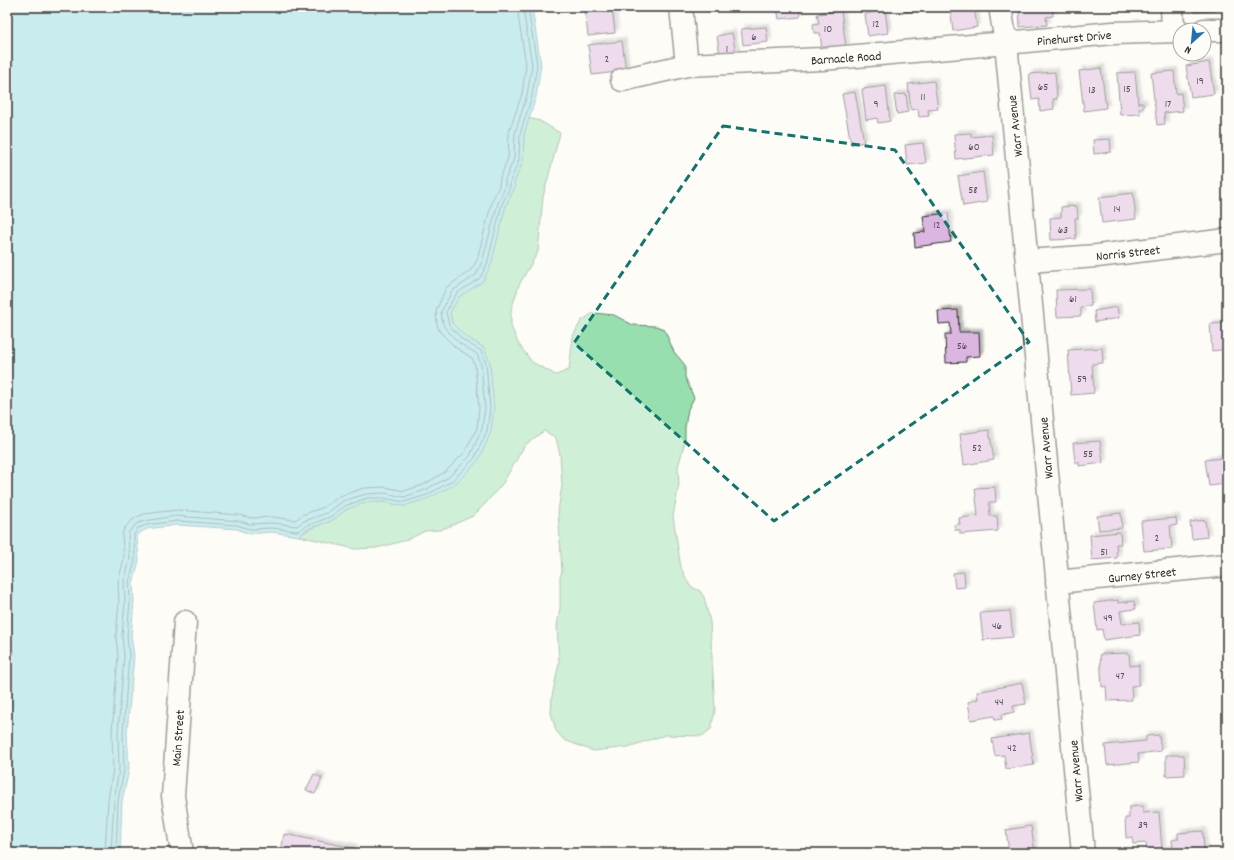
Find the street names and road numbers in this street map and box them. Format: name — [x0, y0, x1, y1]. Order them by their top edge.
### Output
street label: Pinehurst Drive — [1036, 27, 1113, 52]
street label: Barnacle Road — [810, 48, 882, 71]
street label: Warr Avenue — [1004, 94, 1029, 157]
street label: Norris Street — [1095, 242, 1161, 267]
street label: Warr Avenue — [1035, 416, 1060, 479]
street label: Gurney Street — [1107, 563, 1178, 590]
street label: Main Street — [168, 709, 191, 767]
street label: Warr Avenue — [1065, 739, 1090, 802]

